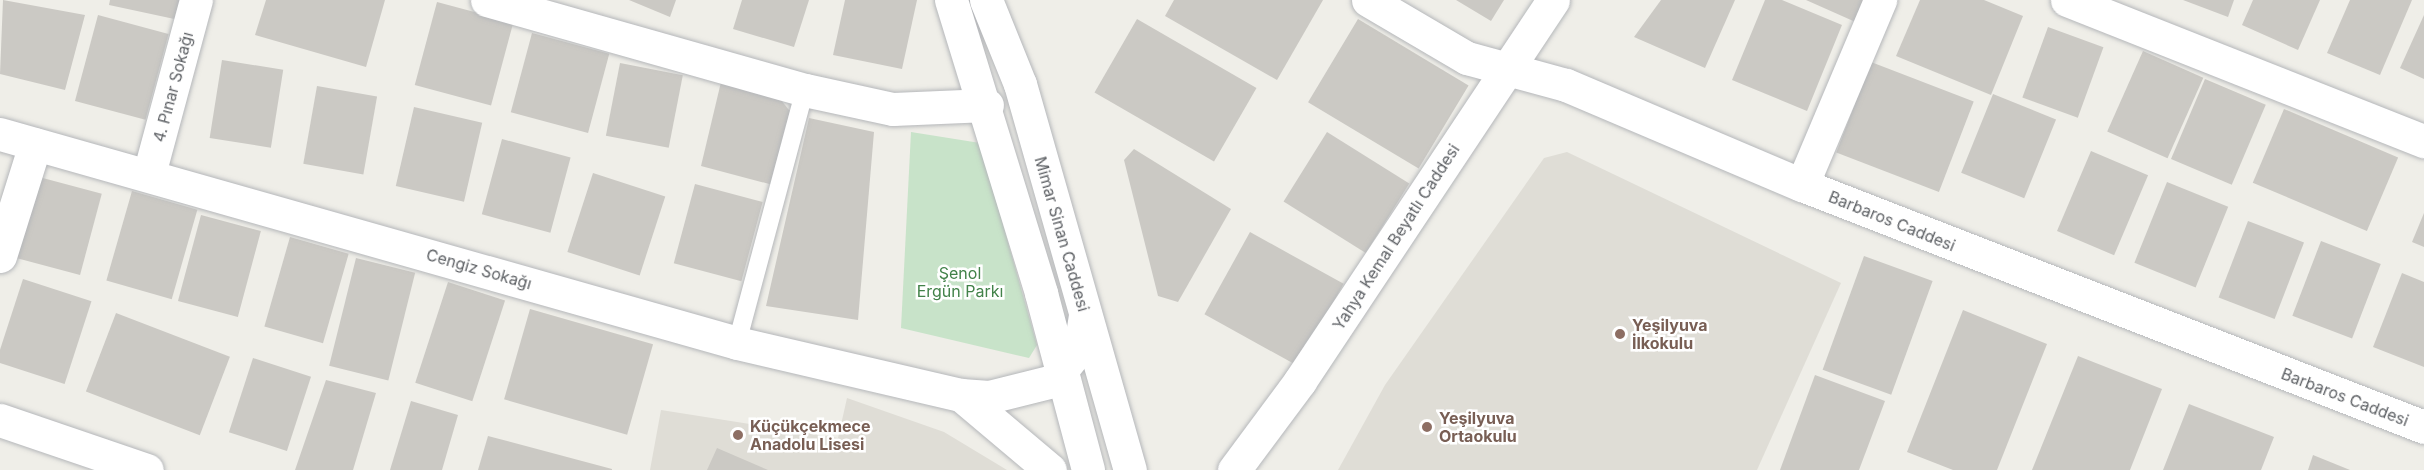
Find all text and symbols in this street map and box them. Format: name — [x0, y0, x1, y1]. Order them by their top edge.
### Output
street label: 4. Pınar Sokağı — [149, 30, 197, 144]
street label: Yahya Kemal Beyatlı Caddesi — [1329, 140, 1463, 334]
street label: Mimar Sinan Caddesi — [1031, 154, 1093, 314]
street label: Barbaros Caddesi — [1826, 187, 1958, 255]
street label: Cengiz Sokağı — [424, 245, 534, 293]
park label: Şenol Ergün Parkı — [917, 263, 1003, 301]
place label: Yeşilyuva İlkokulu — [1632, 315, 1708, 353]
marker: Yeşilyuva İlkokulu — [1613, 327, 1627, 341]
street label: Barbaros Caddesi — [2279, 364, 2411, 430]
place label: Yeşilyuva Ortaokulu — [1439, 408, 1517, 446]
place label: Küçükçekmece Anadolu Lisesi — [750, 416, 871, 454]
marker: Yeşilyuva Ortaokulu — [1420, 420, 1434, 434]
marker: Küçükçekmece Anadolu Lisesi — [731, 428, 745, 442]

